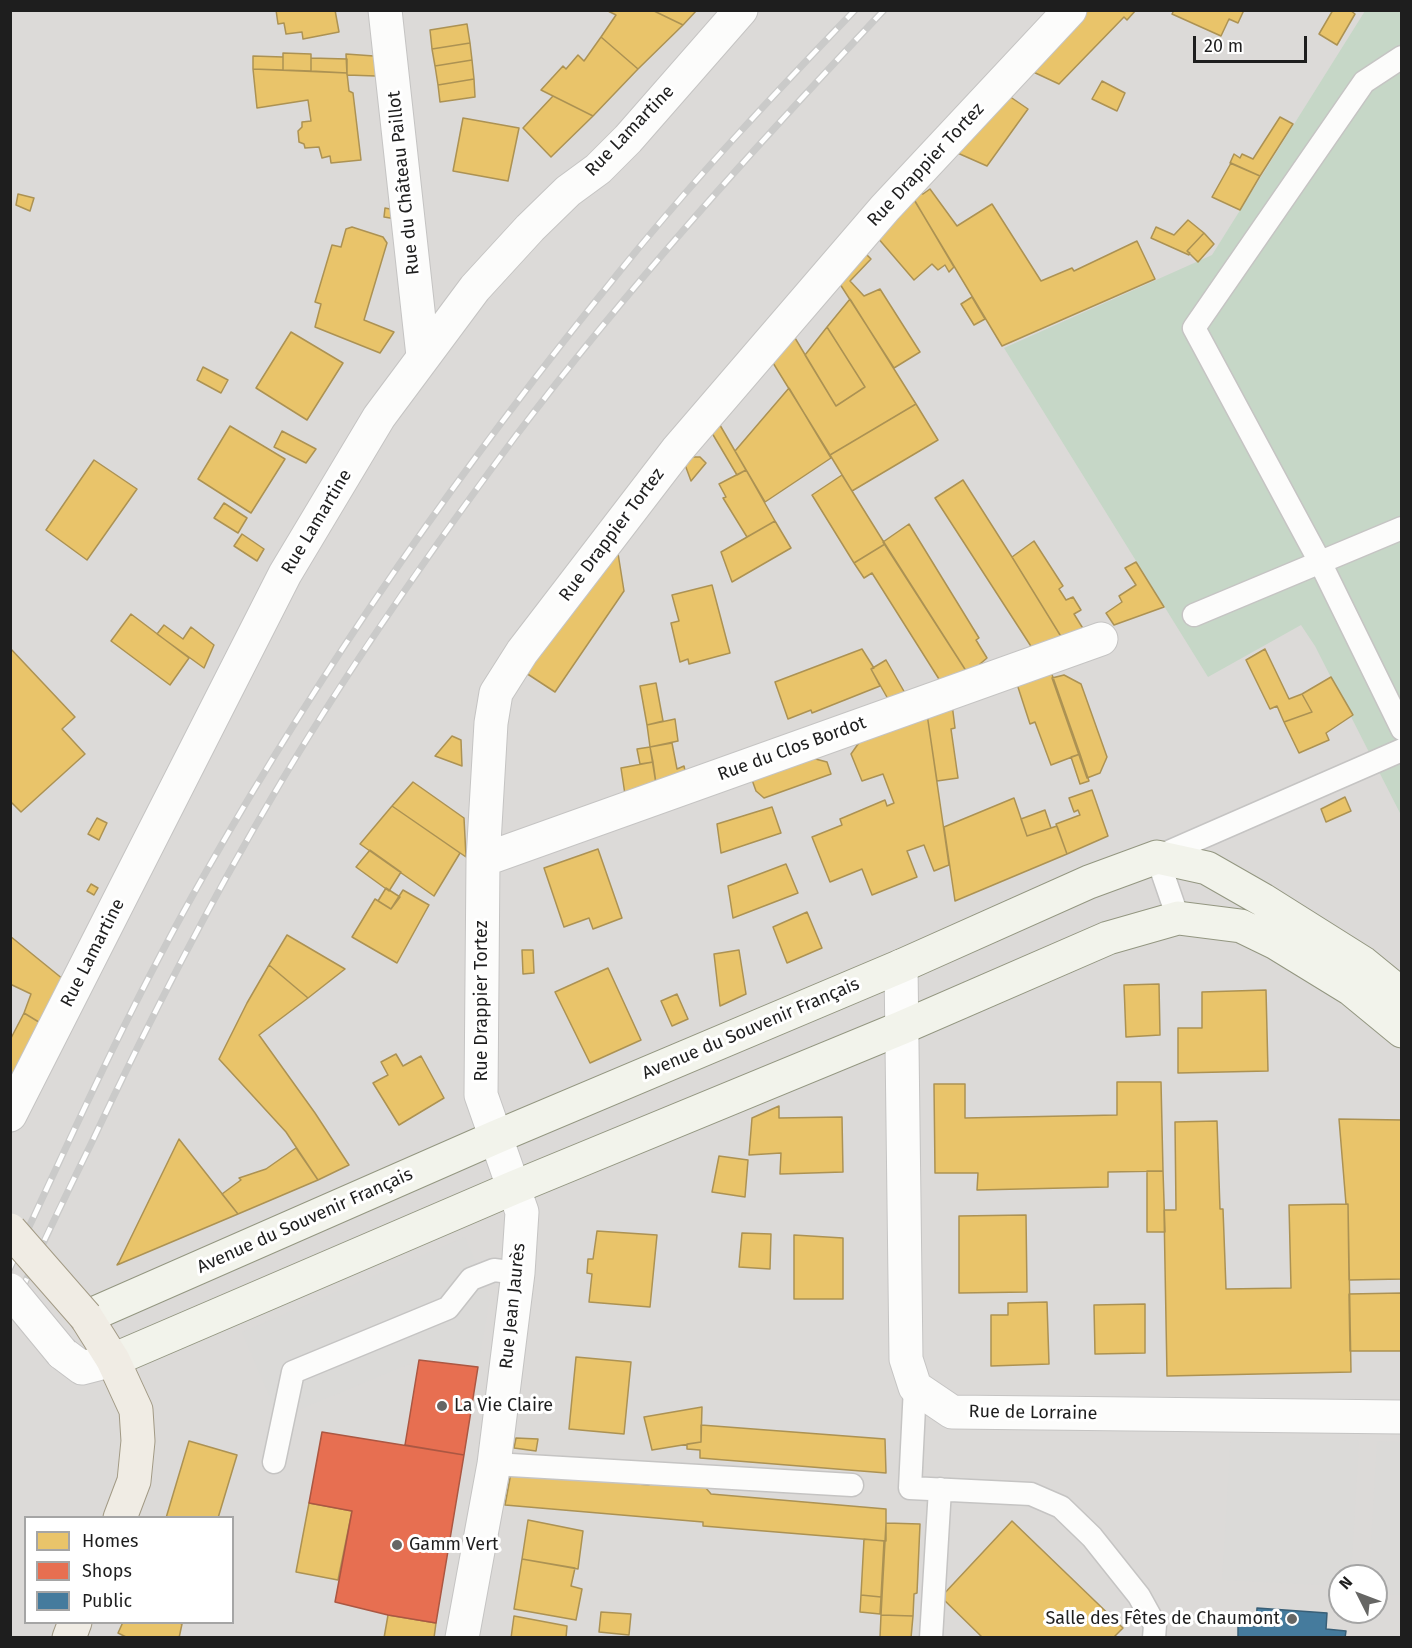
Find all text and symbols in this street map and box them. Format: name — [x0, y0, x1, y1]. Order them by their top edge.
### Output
scale bar — [1196, 24, 1310, 62]
text: 20 m — [1204, 35, 1243, 57]
street label: Rue Lamartine — [581, 81, 679, 181]
street label: Rue du Château Paillot — [384, 90, 424, 276]
street label: Rue Drappier Tortez — [863, 99, 989, 231]
street label: Rue Drappier Tortez — [555, 464, 669, 606]
street label: Rue Lamartine — [277, 466, 357, 578]
street label: Rue du Clos Bordot — [715, 712, 869, 786]
street label: Rue Lamartine — [56, 895, 130, 1011]
street label: Rue Drappier Tortez — [471, 920, 493, 1082]
street label: Avenue du Souvenir Français — [639, 973, 863, 1085]
street label: Avenue du Souvenir Français — [194, 1164, 416, 1278]
street label: Rue Jean Jaurès — [496, 1242, 530, 1370]
place label: La Vie Claire — [454, 1395, 553, 1417]
marker: La Vie Claire — [435, 1399, 449, 1413]
street label: Rue de Lorraine — [968, 1401, 1098, 1425]
legend — [24, 1516, 234, 1624]
text: Homes — [82, 1530, 138, 1552]
place label: Gamm Vert — [409, 1534, 499, 1556]
marker: Gamm Vert — [390, 1538, 404, 1552]
text: Shops — [82, 1560, 132, 1582]
north arrow — [1328, 1564, 1388, 1624]
text: N — [1335, 1573, 1356, 1593]
text: Public — [82, 1590, 132, 1612]
place label: Salle des Fêtes de Chaumont — [1046, 1608, 1280, 1630]
marker: Salle des Fêtes de Chaumont — [1285, 1612, 1299, 1626]

